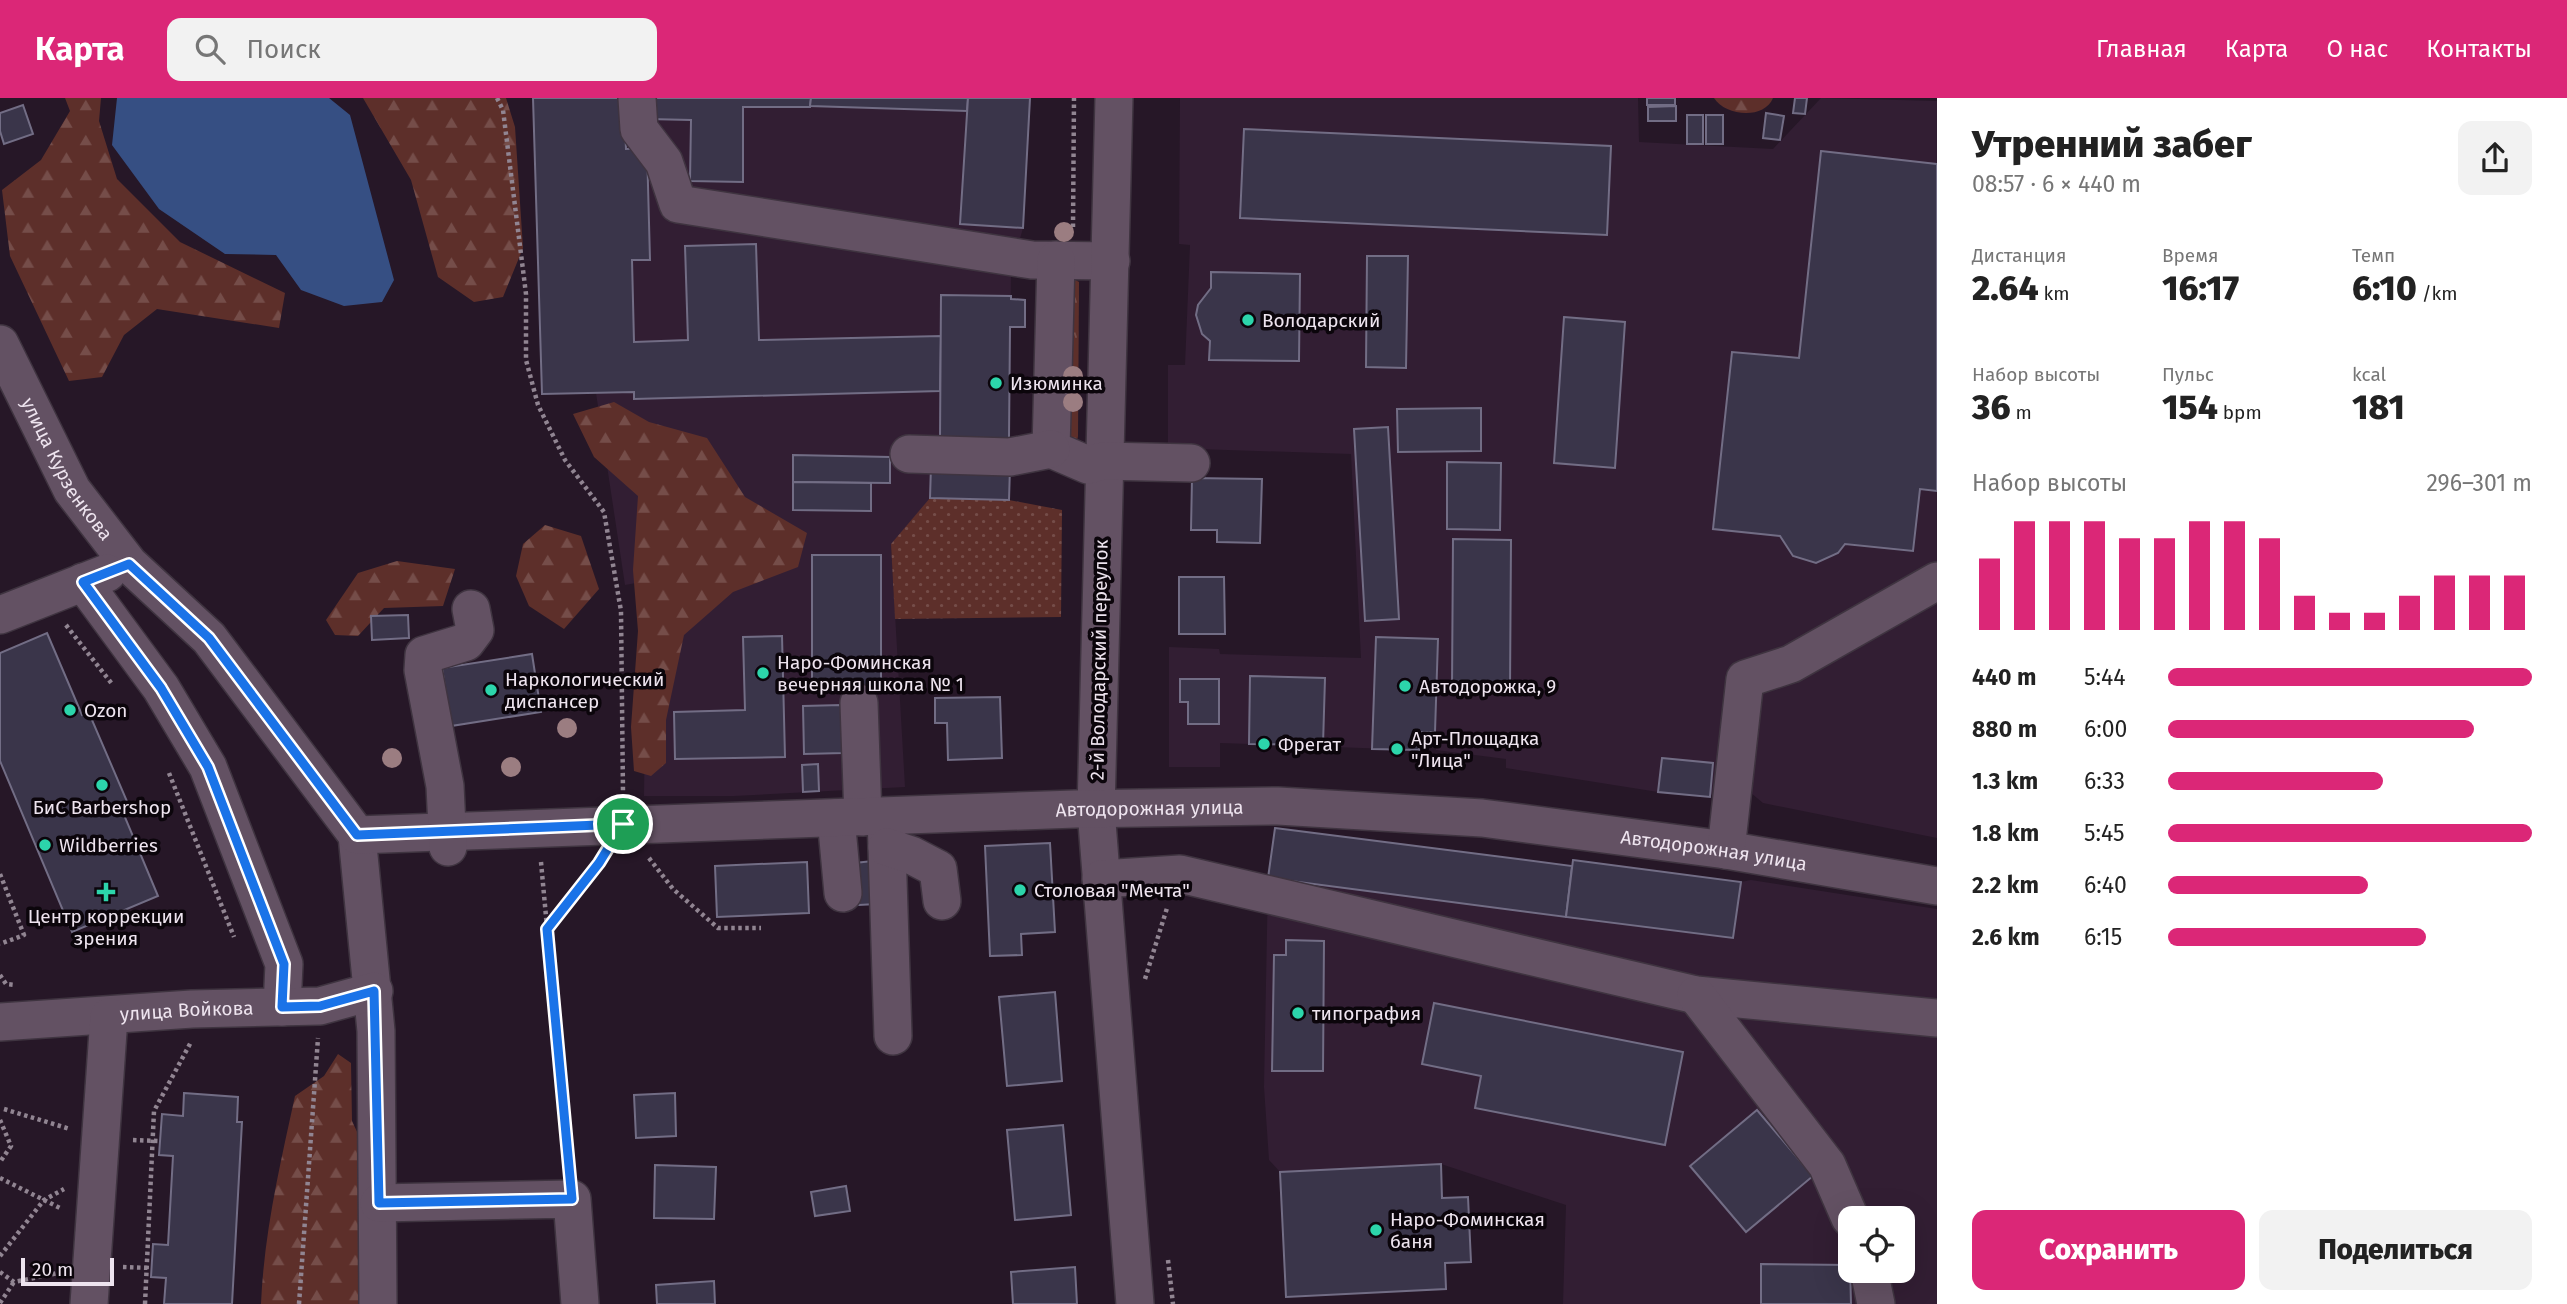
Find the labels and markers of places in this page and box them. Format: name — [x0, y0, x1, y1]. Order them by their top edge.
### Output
place label: Володарский — [1262, 309, 1380, 332]
marker: Володарский — [1240, 312, 1256, 328]
place label: Изюминка — [1010, 372, 1103, 395]
marker: Изюминка — [988, 375, 1004, 391]
place label: Наро-Фоминская вечерняя школа № 1 — [777, 651, 964, 696]
marker: Наро-Фоминская вечерняя школа № 1 — [755, 665, 771, 681]
place label: Наркологический диспансер — [505, 668, 664, 713]
place label: Автодорожка, 9 — [1419, 675, 1556, 698]
marker: Автодорожка, 9 — [1397, 678, 1413, 694]
marker: Наркологический диспансер — [483, 682, 499, 698]
place label: Ozon — [84, 699, 127, 722]
marker: Ozon — [62, 702, 78, 718]
place label: Арт-Площадка "Лица" — [1411, 727, 1539, 772]
place label: Фрегат — [1278, 733, 1342, 756]
marker: Фрегат — [1256, 736, 1272, 752]
marker: Арт-Площадка "Лица" — [1389, 741, 1405, 757]
marker: БиС Barbershop — [94, 777, 110, 793]
pin — [593, 794, 653, 854]
place label: БиС Barbershop — [33, 796, 171, 819]
place label: Wildberries — [59, 834, 158, 857]
marker: Wildberries — [37, 837, 53, 853]
place label: Столовая "Мечта" — [1034, 879, 1190, 902]
marker: Центр коррекции зрения — [96, 882, 116, 902]
marker: Столовая "Мечта" — [1012, 882, 1028, 898]
place label: Центр коррекции зрения — [28, 905, 184, 950]
place label: типография — [1312, 1002, 1421, 1025]
marker: типография — [1290, 1005, 1306, 1021]
place label: Наро-Фоминская баня — [1390, 1208, 1545, 1253]
marker: Наро-Фоминская баня — [1368, 1222, 1384, 1238]

